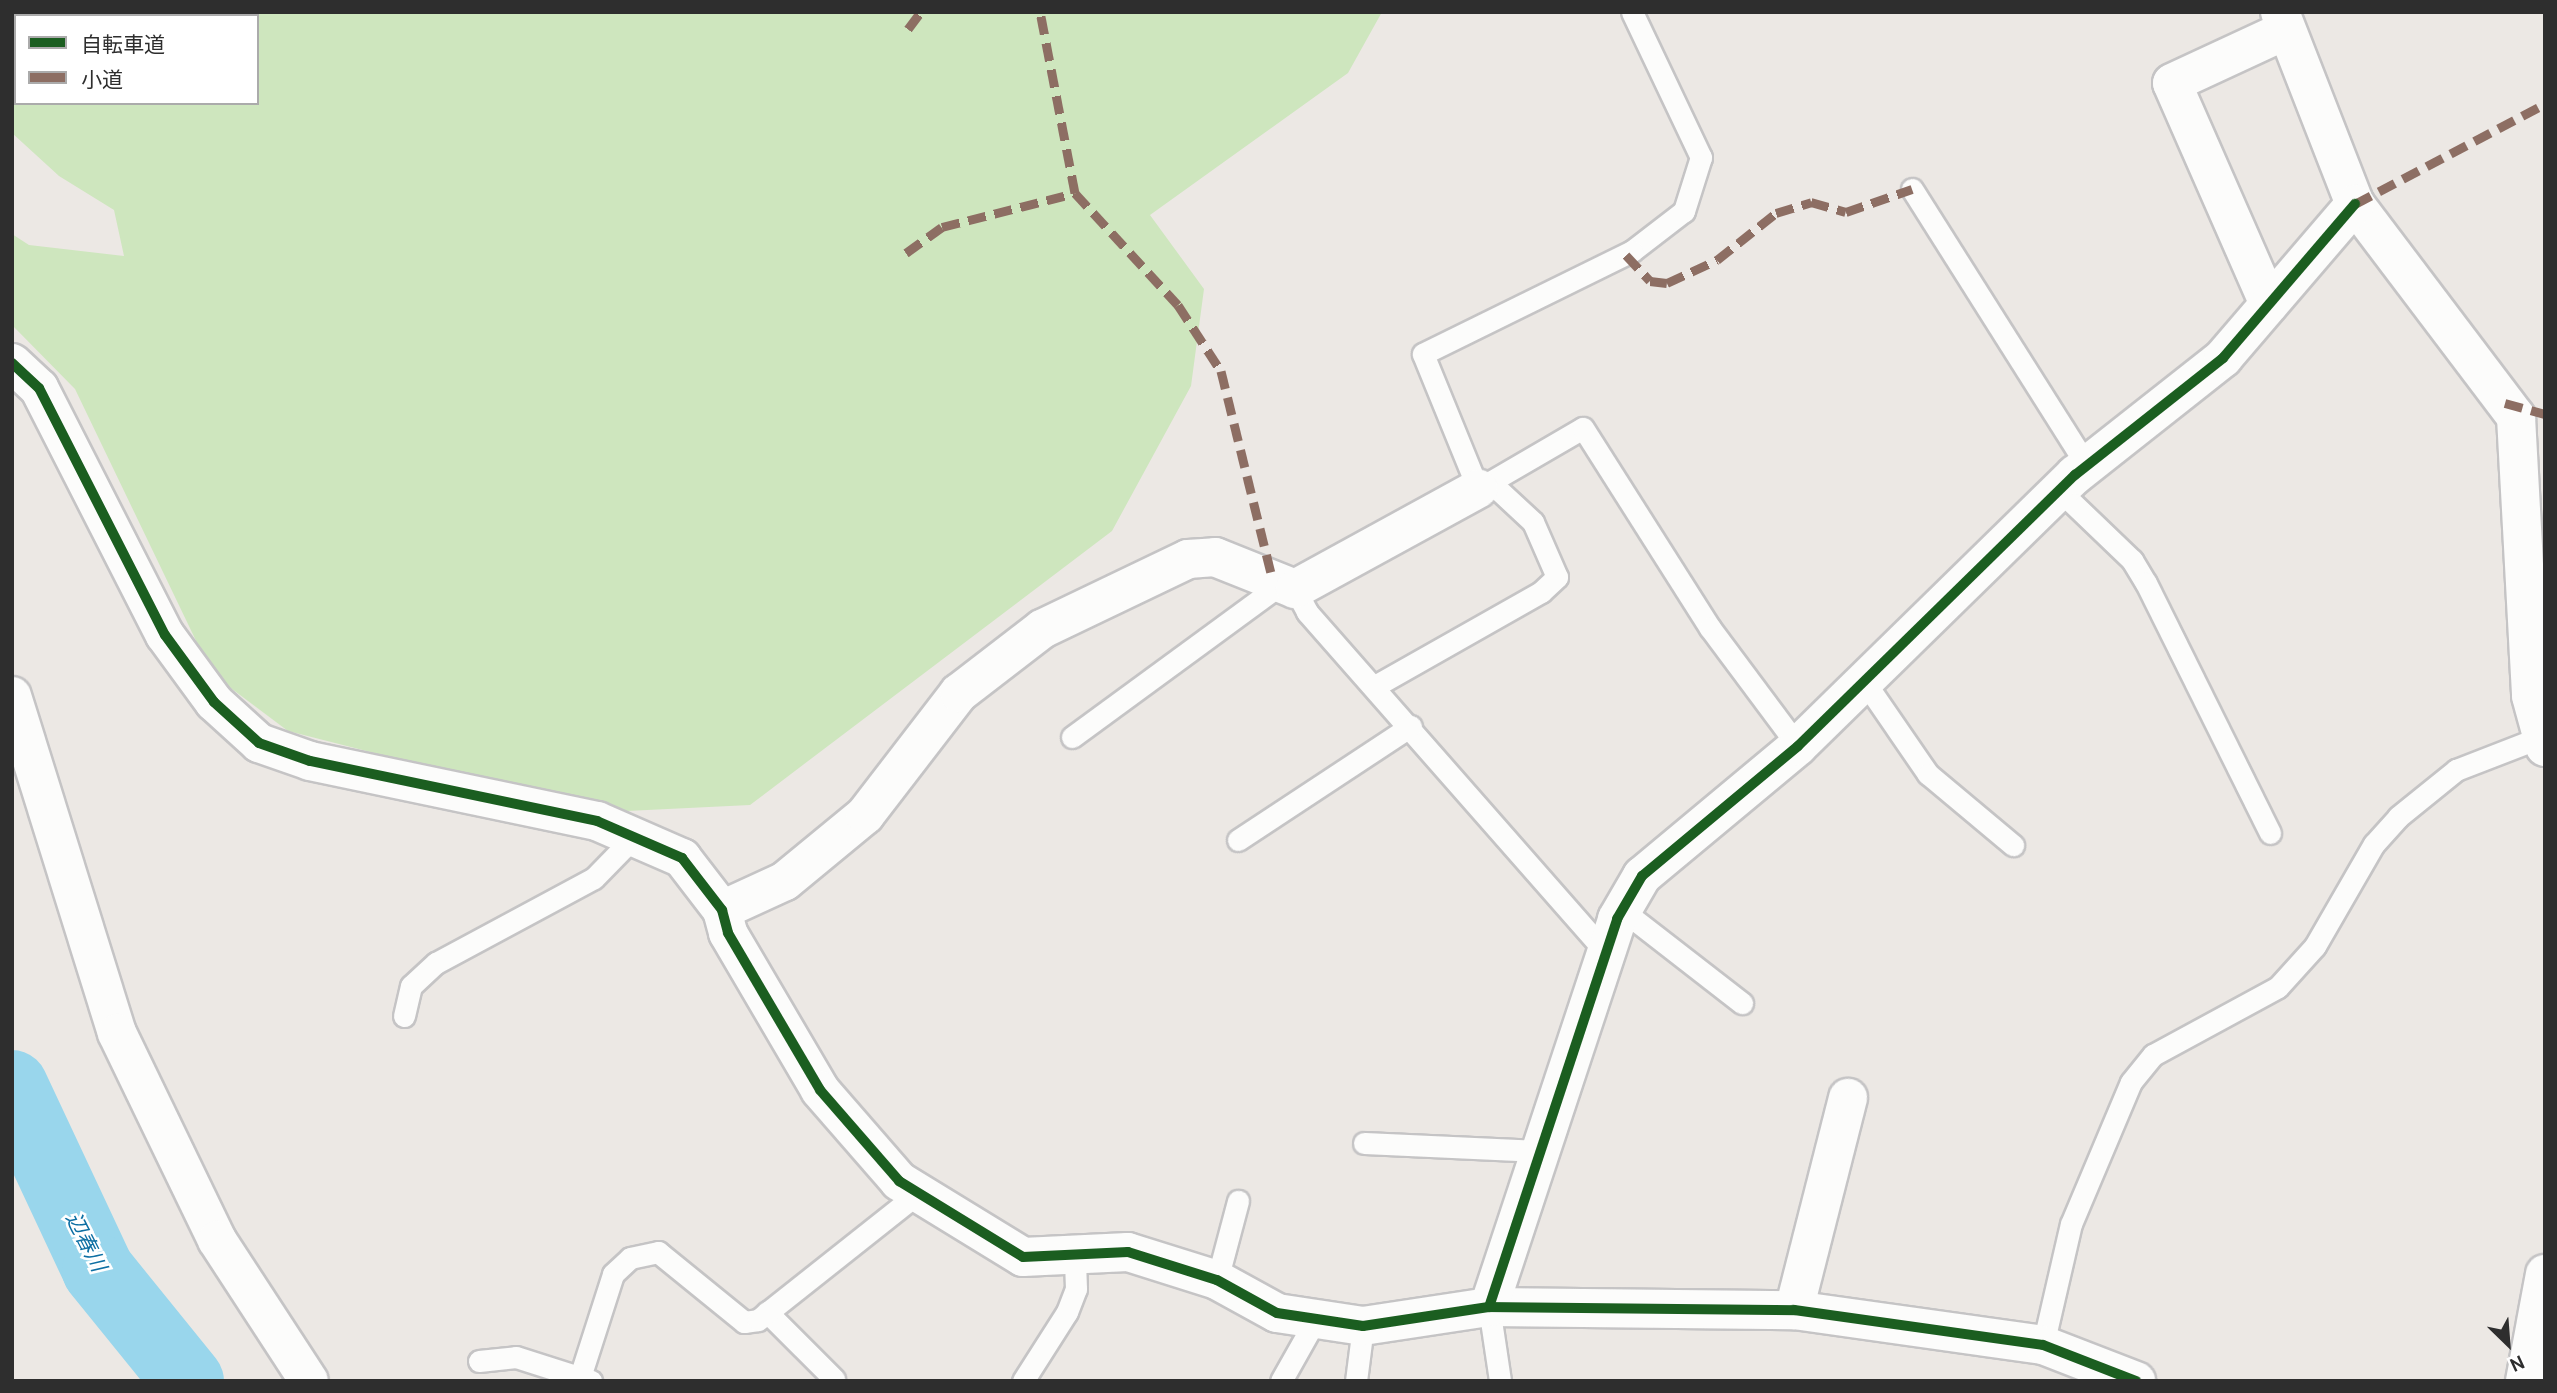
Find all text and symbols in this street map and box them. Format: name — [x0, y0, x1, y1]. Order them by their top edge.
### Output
legend — [14, 14, 259, 105]
text: 自転車道 — [81, 32, 165, 57]
text: 小道 — [81, 67, 123, 92]
water label: 辺春川 — [60, 1208, 112, 1276]
north arrow — [2473, 1309, 2543, 1379]
text: N — [2506, 1350, 2528, 1377]

